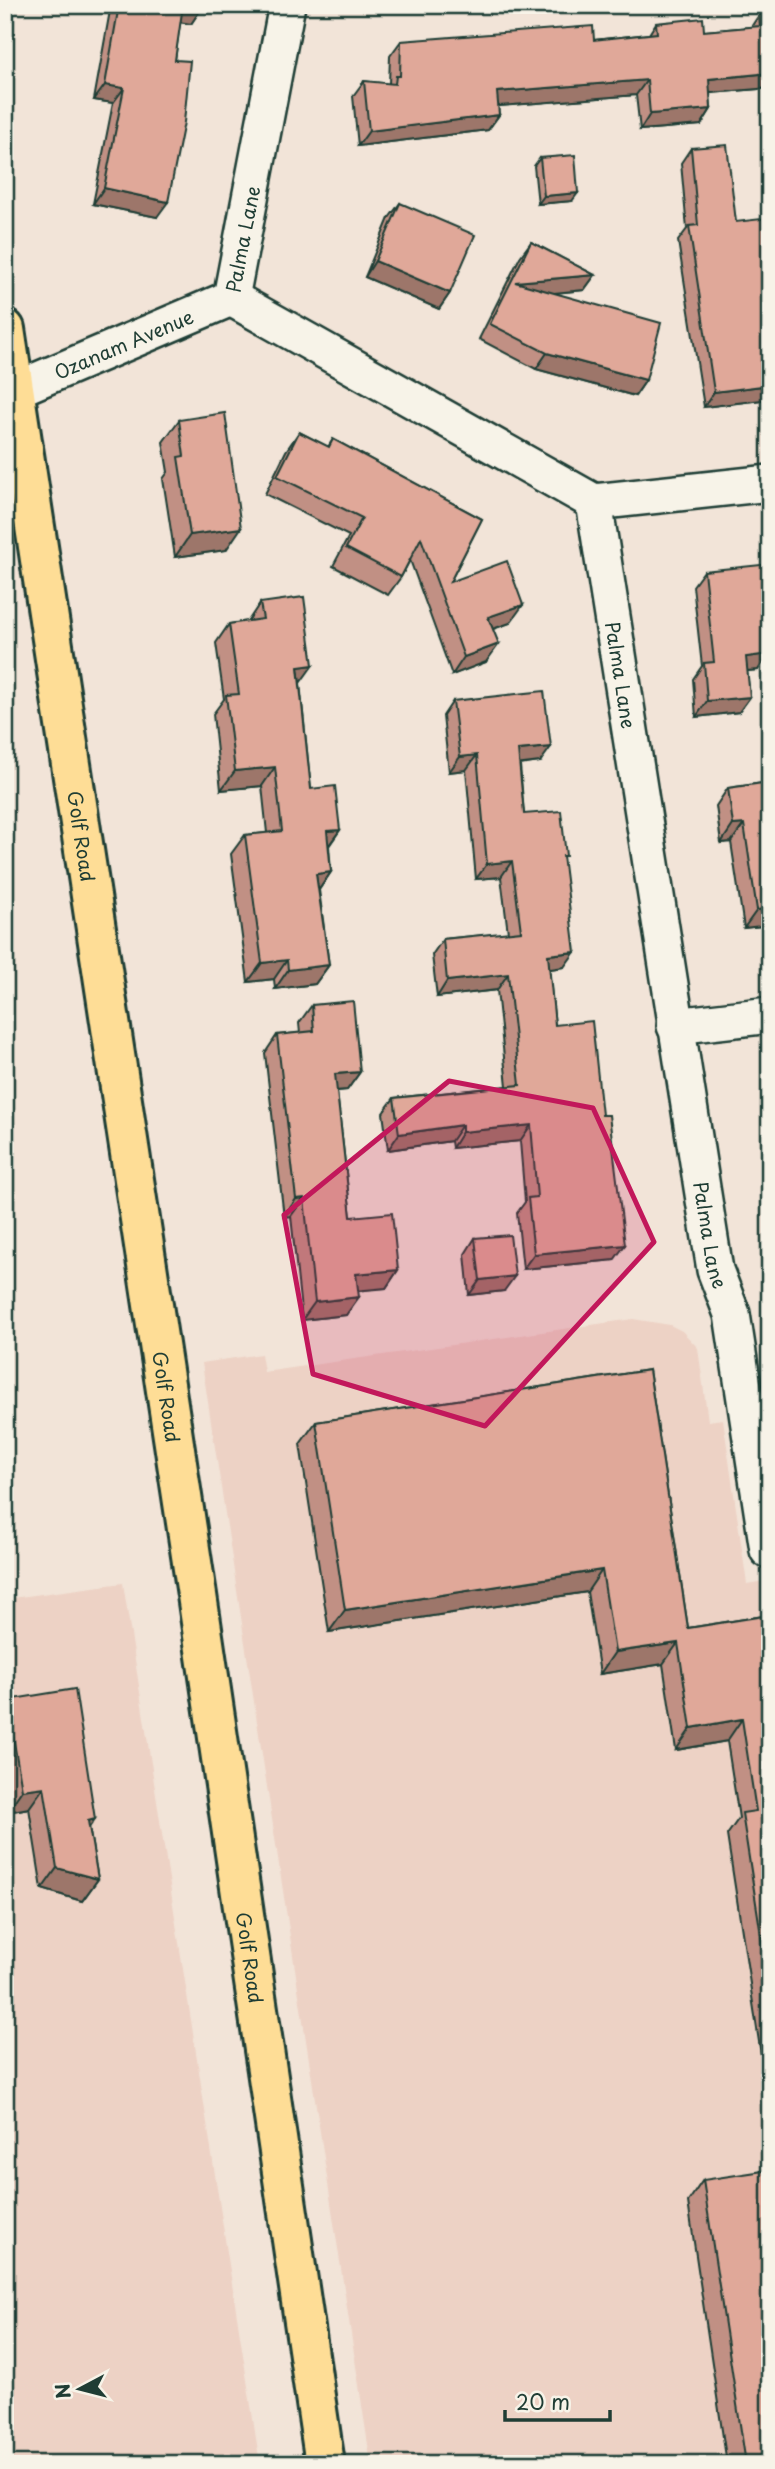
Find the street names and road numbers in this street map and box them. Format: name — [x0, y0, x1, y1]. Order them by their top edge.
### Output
street label: Palma Lane — [218, 184, 266, 295]
street label: Ozanam Avenue — [50, 302, 197, 386]
street label: Palma Lane — [599, 620, 643, 730]
street label: Golf Road — [61, 789, 103, 884]
street label: Palma Lane — [687, 1180, 735, 1292]
street label: Golf Road — [146, 1349, 188, 1444]
street label: Golf Road — [230, 1910, 271, 2005]

